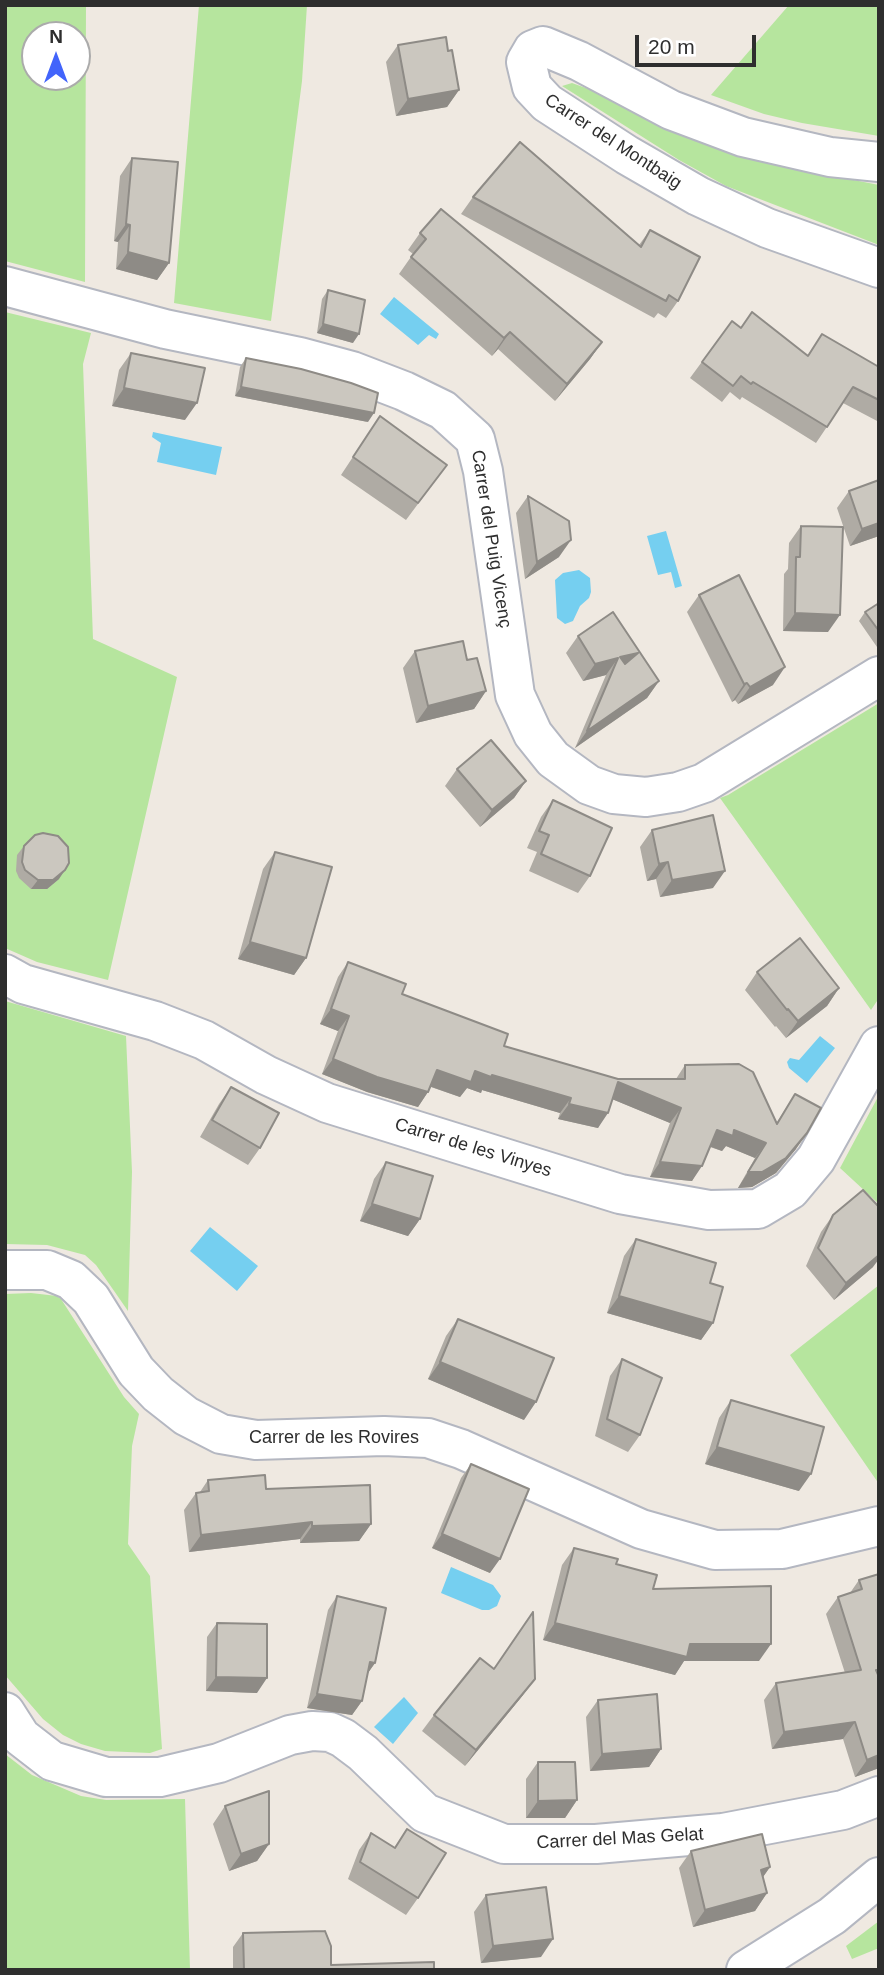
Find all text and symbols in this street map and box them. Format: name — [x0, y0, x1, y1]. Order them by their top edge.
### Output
north arrow — [21, 21, 91, 91]
scale bar — [639, 21, 760, 65]
text: N — [49, 26, 63, 47]
text: 20 m — [648, 35, 695, 58]
street label: Carrer del Montbaig — [540, 90, 686, 194]
street label: Carrer del Puig Vicenç — [466, 449, 516, 629]
street label: Carrer de les Vinyes — [392, 1114, 554, 1182]
street label: Carrer de les Rovires — [249, 1427, 419, 1449]
street label: Carrer del Mas Gelat — [536, 1824, 704, 1854]

